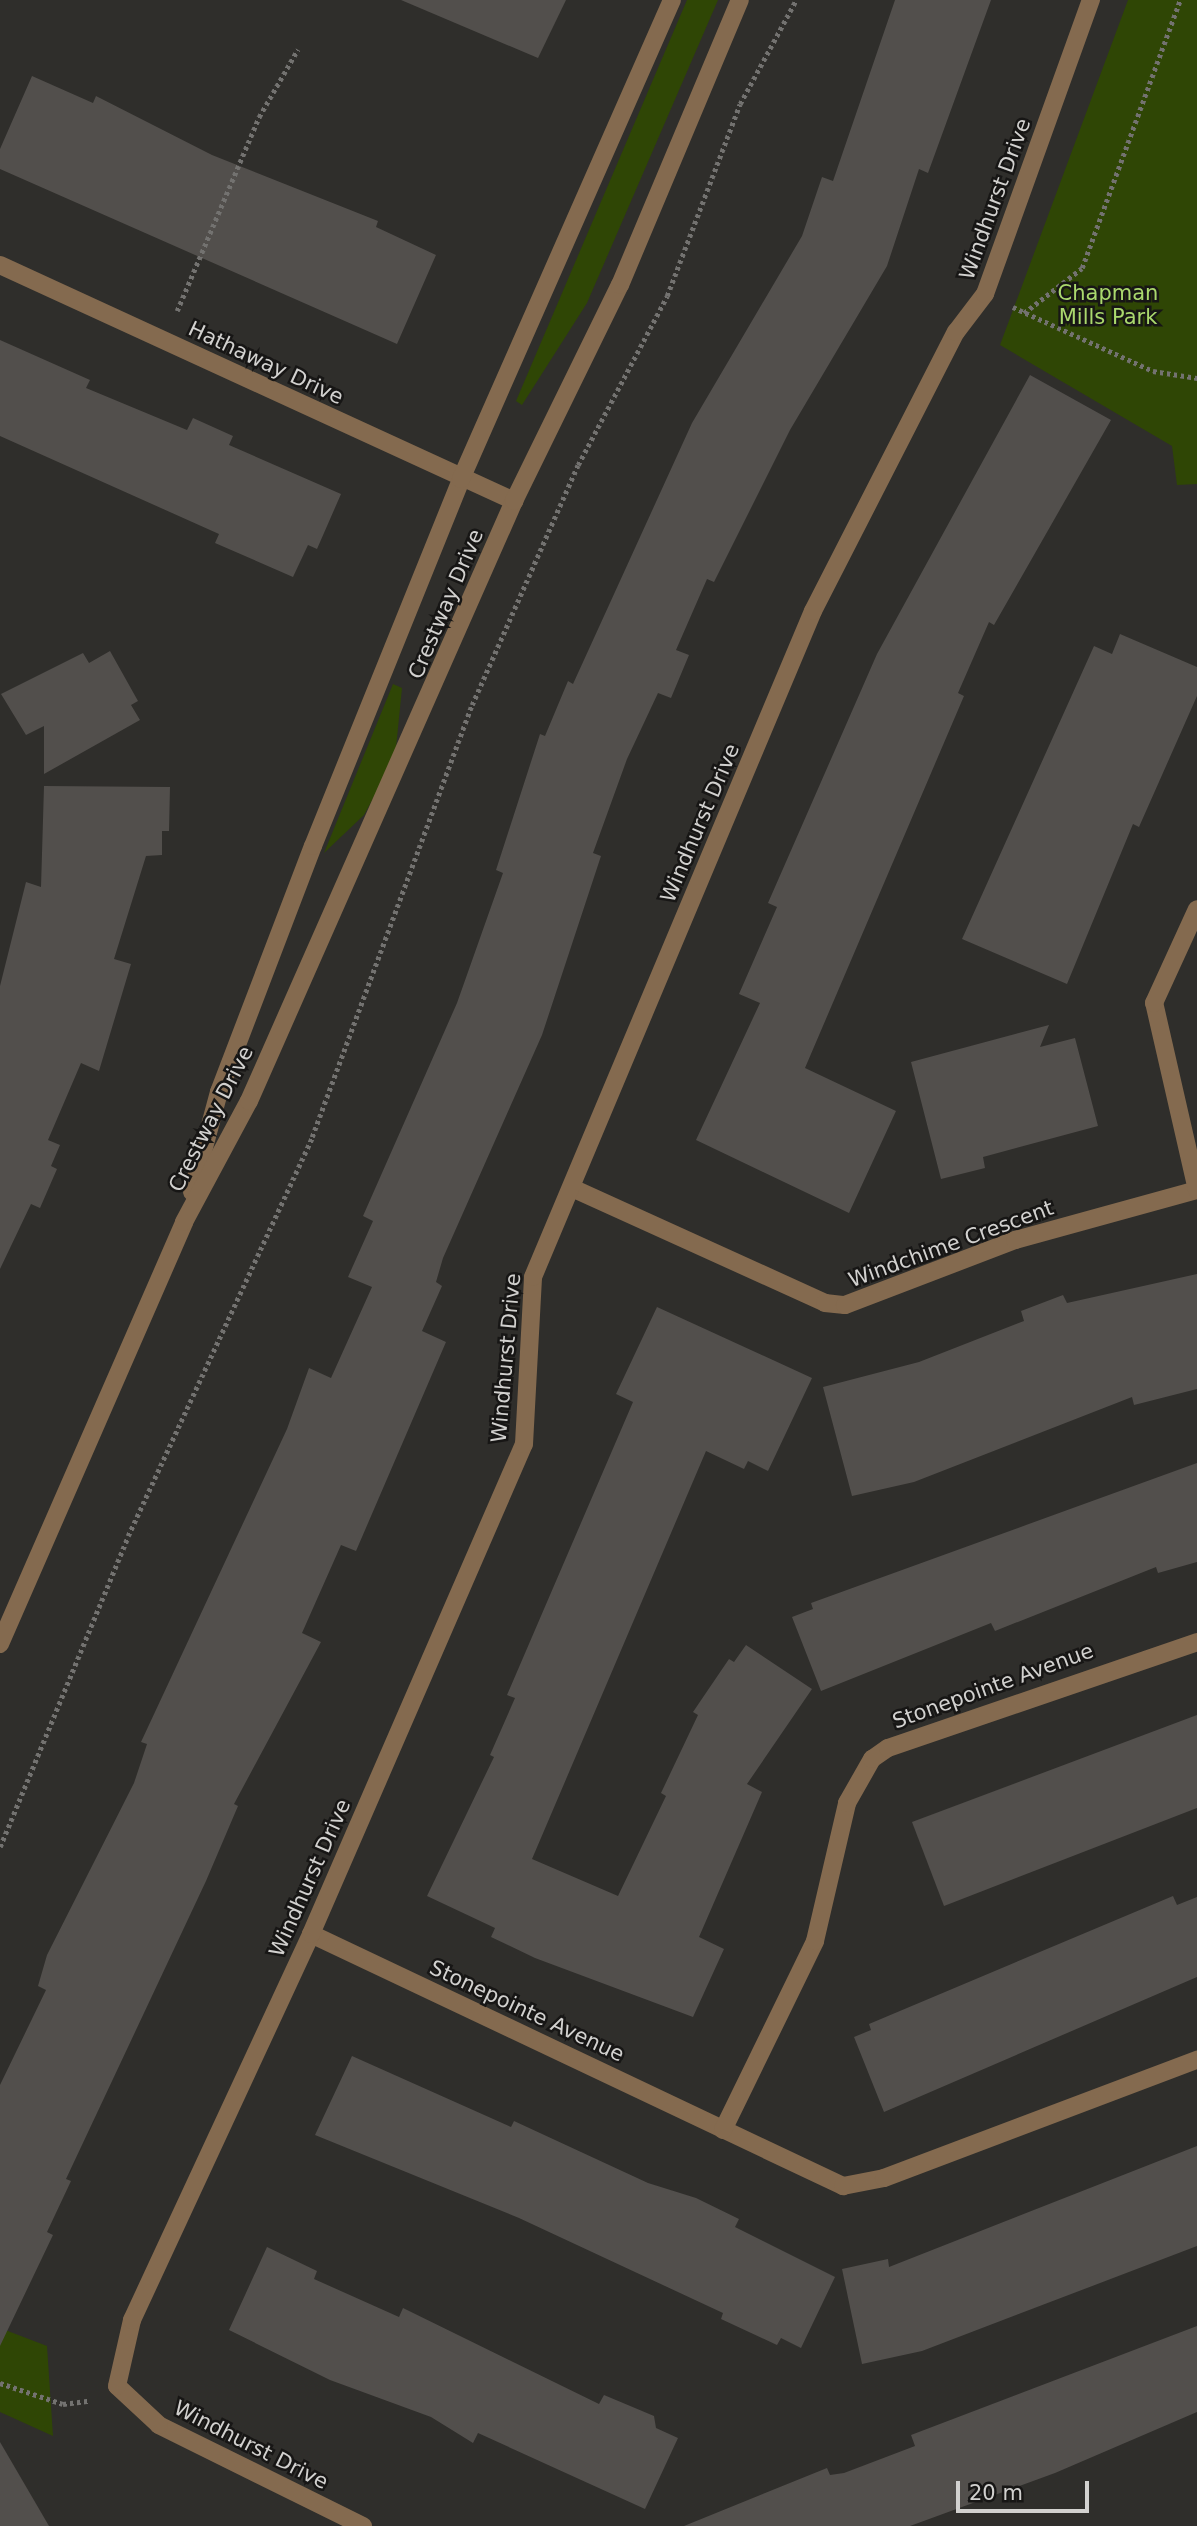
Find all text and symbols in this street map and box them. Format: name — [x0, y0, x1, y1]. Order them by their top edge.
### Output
street label: Windhurst Drive — [954, 115, 1036, 283]
park label: Chapman Mills Park — [1058, 280, 1158, 330]
street label: Hathaway Drive — [184, 316, 348, 410]
street label: Crestway Drive — [403, 525, 489, 683]
street label: Windhurst Drive — [655, 740, 745, 906]
street label: Crestway Drive — [163, 1042, 259, 1196]
street label: Windchime Crescent — [845, 1195, 1057, 1293]
street label: Windhurst Drive — [486, 1272, 526, 1444]
street label: Stonepointe Avenue — [889, 1638, 1097, 1734]
street label: Windhurst Drive — [264, 1795, 356, 1961]
street label: Stonepointe Avenue — [426, 1955, 628, 2067]
street label: Windhurst Drive — [170, 2395, 332, 2495]
scale bar — [959, 2466, 1092, 2510]
text: 20 m — [969, 2481, 1023, 2505]

